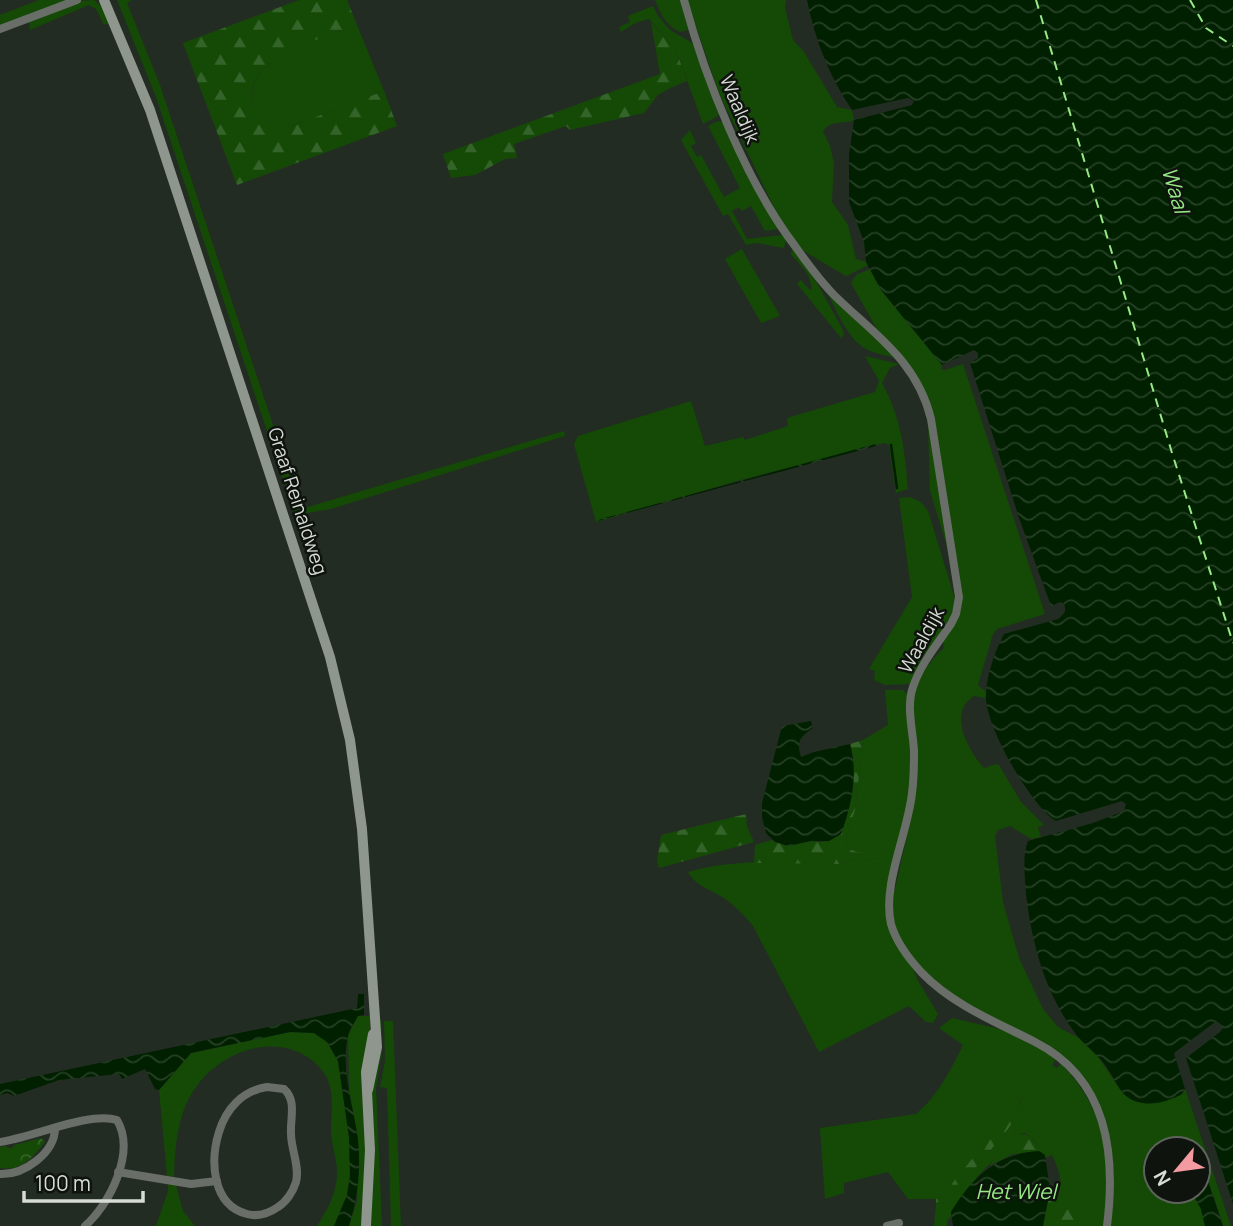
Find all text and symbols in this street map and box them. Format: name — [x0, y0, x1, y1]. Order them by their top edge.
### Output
street label: Waaldijk — [714, 71, 766, 148]
water label: Waal — [1156, 163, 1197, 219]
street label: Graaf Reinaldweg — [262, 424, 334, 578]
street label: Waaldijk — [892, 602, 950, 678]
north arrow — [1142, 1135, 1212, 1205]
scale bar — [24, 1160, 144, 1204]
text: N — [1147, 1166, 1177, 1191]
text: 100 m — [35, 1169, 91, 1197]
water label: Het Wiel — [976, 1177, 1059, 1205]

